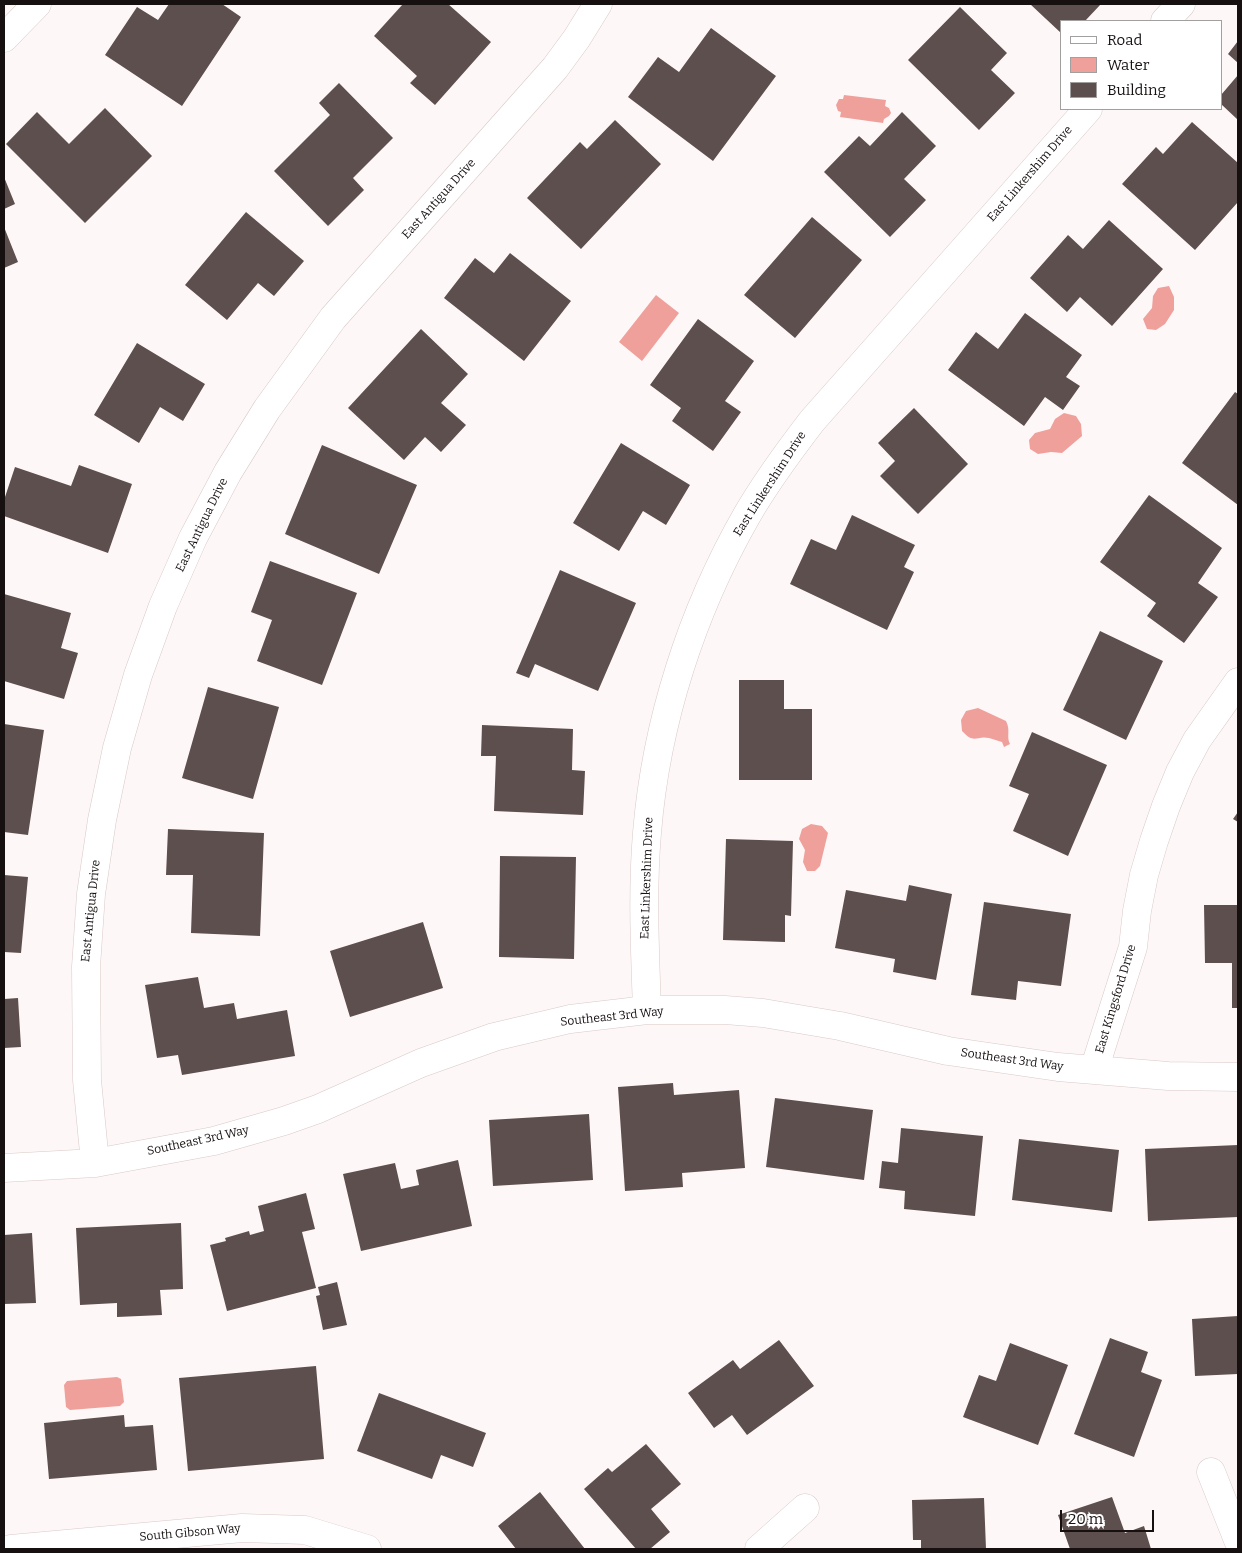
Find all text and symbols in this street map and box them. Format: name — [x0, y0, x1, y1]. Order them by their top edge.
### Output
legend — [1060, 20, 1222, 110]
text: Road — [1107, 31, 1142, 49]
text: Water — [1107, 56, 1149, 74]
text: Building — [1107, 81, 1166, 99]
street label: East Linkershim Drive — [984, 123, 1076, 225]
street label: East Antigua Drive — [399, 156, 479, 242]
street label: East Linkershim Drive — [731, 429, 809, 539]
street label: East Antigua Drive — [173, 476, 231, 574]
street label: East Linkershim Drive — [638, 817, 656, 939]
street label: East Antigua Drive — [78, 859, 104, 963]
street label: East Kingsford Drive — [1093, 943, 1139, 1055]
street label: Southeast 3rd Way — [560, 1004, 664, 1030]
street label: Southeast 3rd Way — [960, 1046, 1064, 1074]
street label: Southeast 3rd Way — [146, 1123, 250, 1159]
scale bar — [1062, 1500, 1156, 1532]
text: 20 m — [1068, 1510, 1103, 1528]
street label: South Gibson Way — [139, 1521, 241, 1545]

